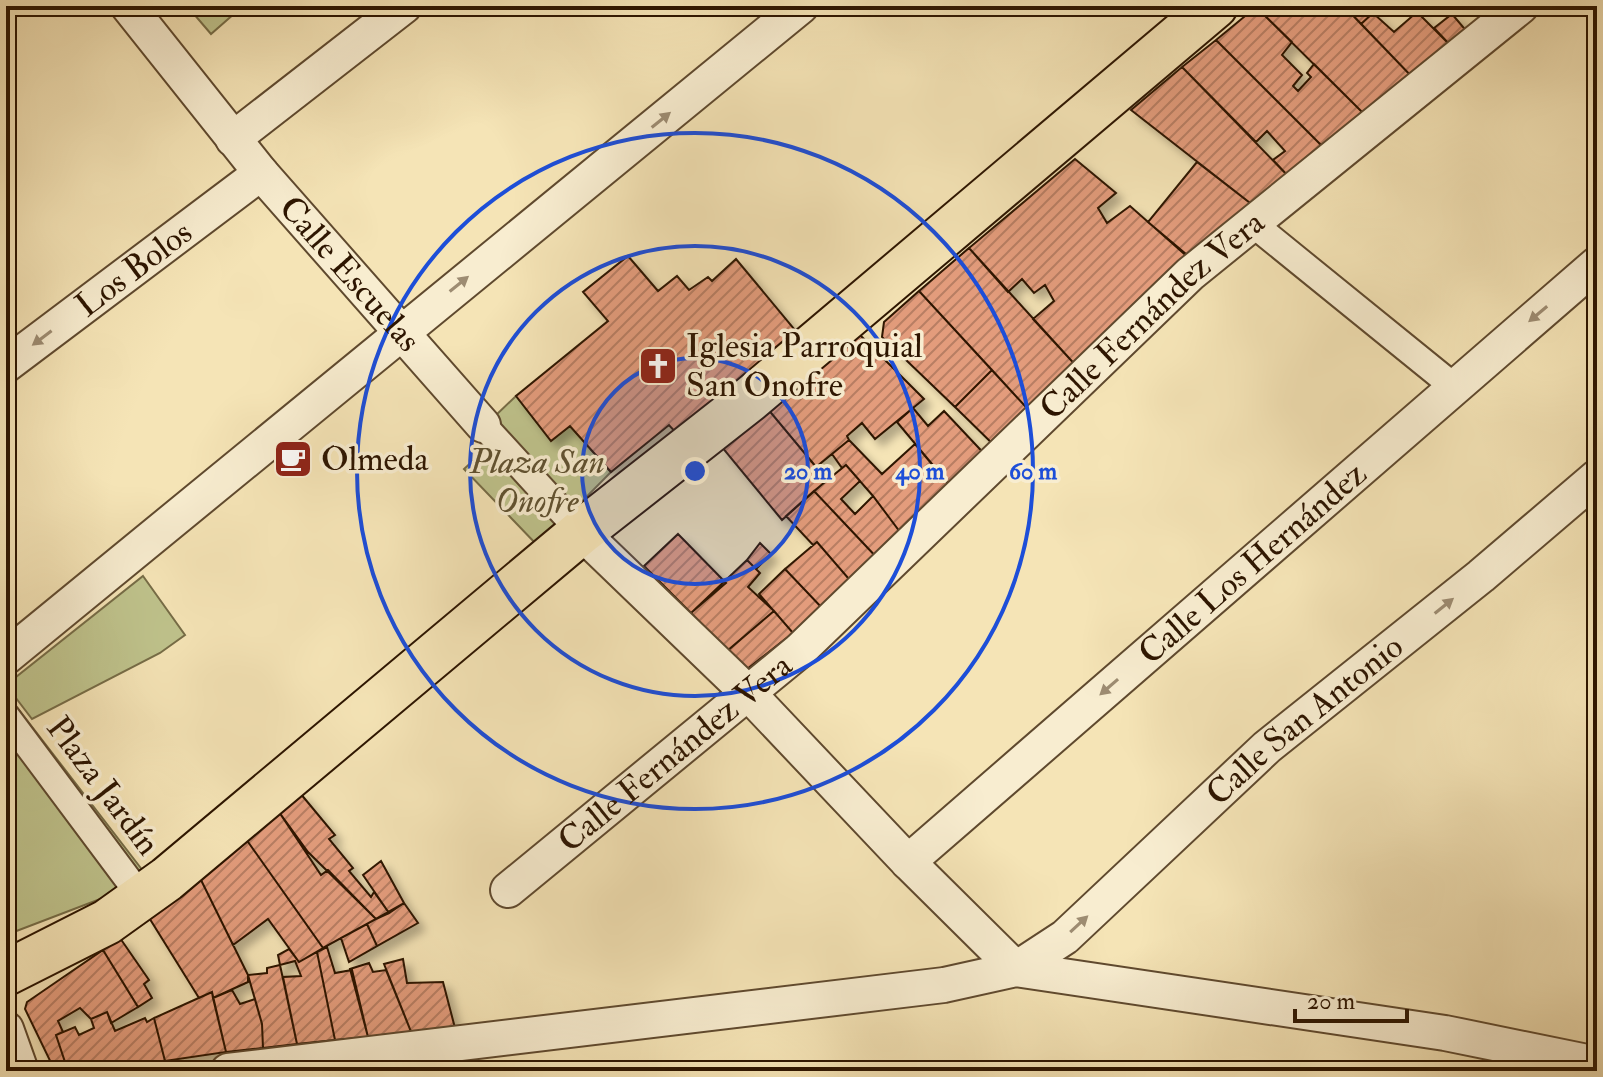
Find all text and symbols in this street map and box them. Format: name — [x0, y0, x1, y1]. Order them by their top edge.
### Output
one-way arrow — [651, 112, 671, 129]
street label: Calle Escuelas — [270, 187, 430, 361]
street label: Calle Fernández Vera — [1030, 200, 1274, 429]
street label: Los Bolos — [67, 211, 201, 327]
one-way arrow — [449, 276, 469, 293]
one-way arrow — [1528, 305, 1548, 322]
place label: Iglesia Parroquial San Onofre — [686, 325, 923, 407]
one-way arrow — [32, 330, 52, 346]
church icon: Iglesia Parroquial San Onofre — [637, 345, 679, 387]
cafe icon: Olmeda — [272, 438, 314, 480]
place label: Olmeda — [321, 438, 429, 481]
park label: Plaza San Onofre — [468, 441, 605, 523]
street label: Calle Los Hernández — [1129, 452, 1375, 674]
text: 20 m — [784, 456, 832, 487]
text: 40 m — [895, 456, 945, 487]
text: 60 m — [1009, 456, 1057, 487]
centre of rings — [681, 457, 709, 485]
one-way arrow — [1433, 598, 1453, 615]
street label: Calle San Antonio — [1197, 625, 1412, 815]
street label: Calle Fernández Vera — [549, 643, 802, 862]
one-way arrow — [1099, 677, 1118, 695]
street label: Plaza Jardín — [37, 708, 169, 864]
one-way arrow — [1069, 915, 1088, 934]
scale bar — [1295, 973, 1407, 1023]
text: 20 m — [1307, 986, 1356, 1017]

